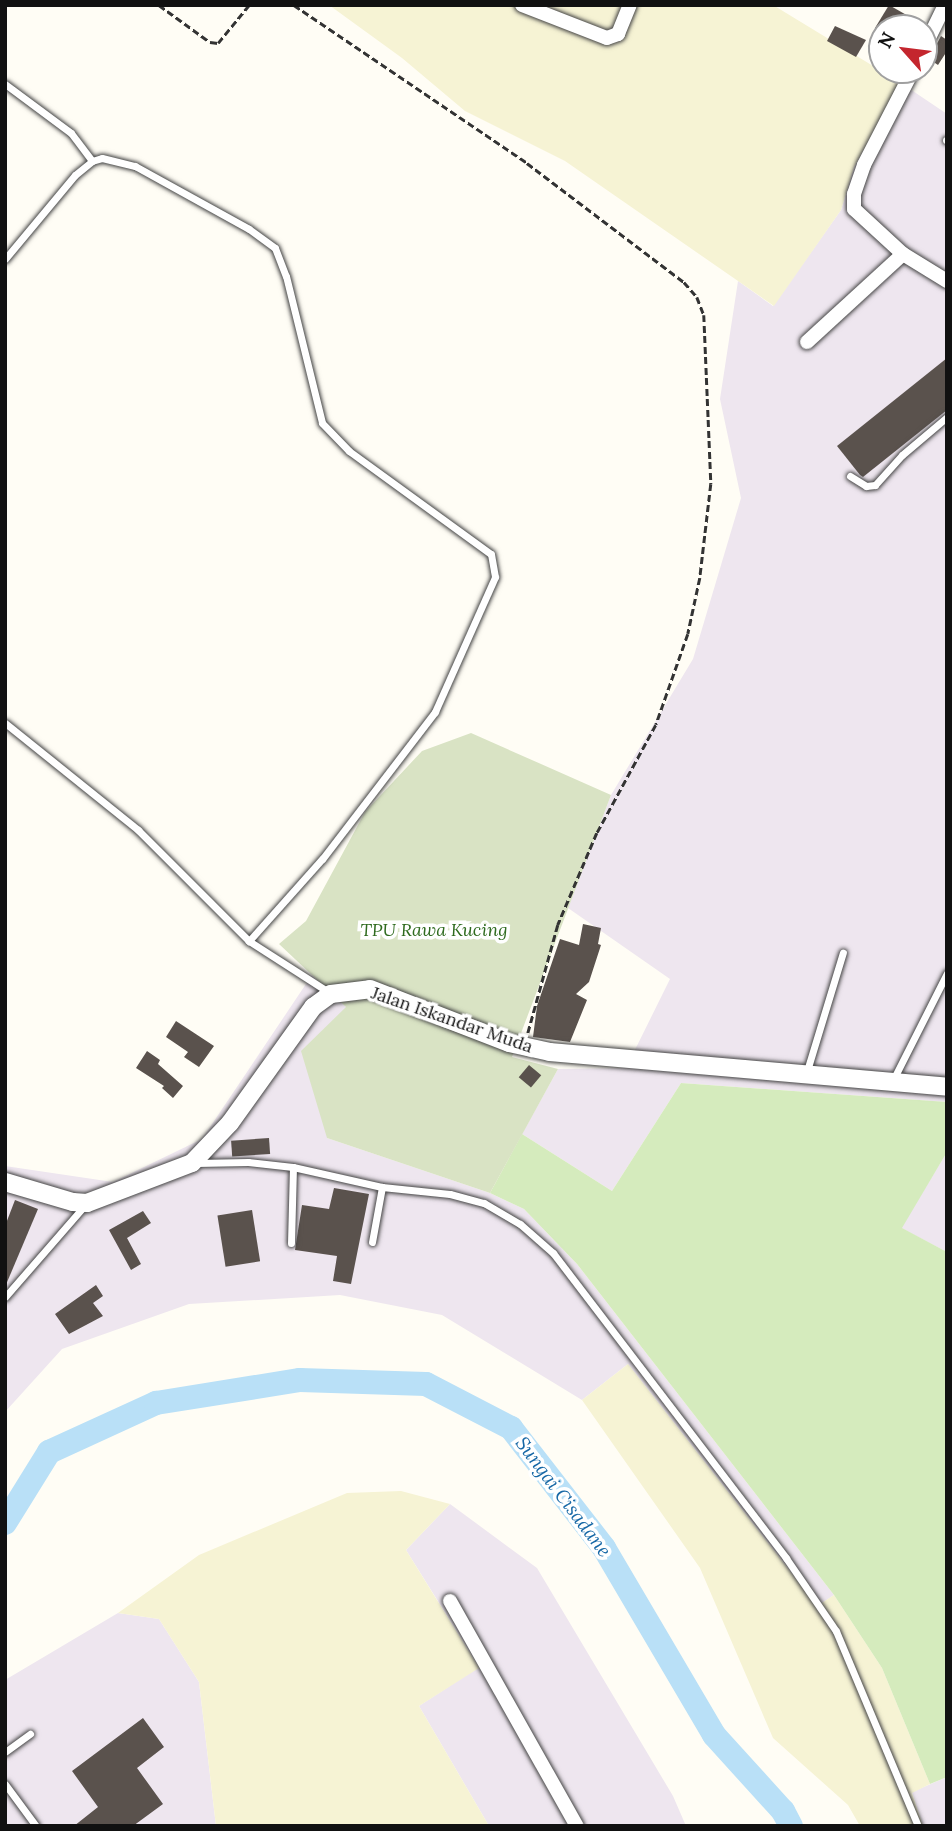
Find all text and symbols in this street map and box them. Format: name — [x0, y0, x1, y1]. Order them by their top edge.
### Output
north arrow — [868, 14, 938, 84]
text: N — [872, 28, 900, 52]
park label: TPU Rawa Kucing — [360, 919, 508, 941]
street label: Jalan Iskandar Muda — [368, 982, 536, 1058]
water label: Sungai Cisadane — [510, 1432, 616, 1562]

